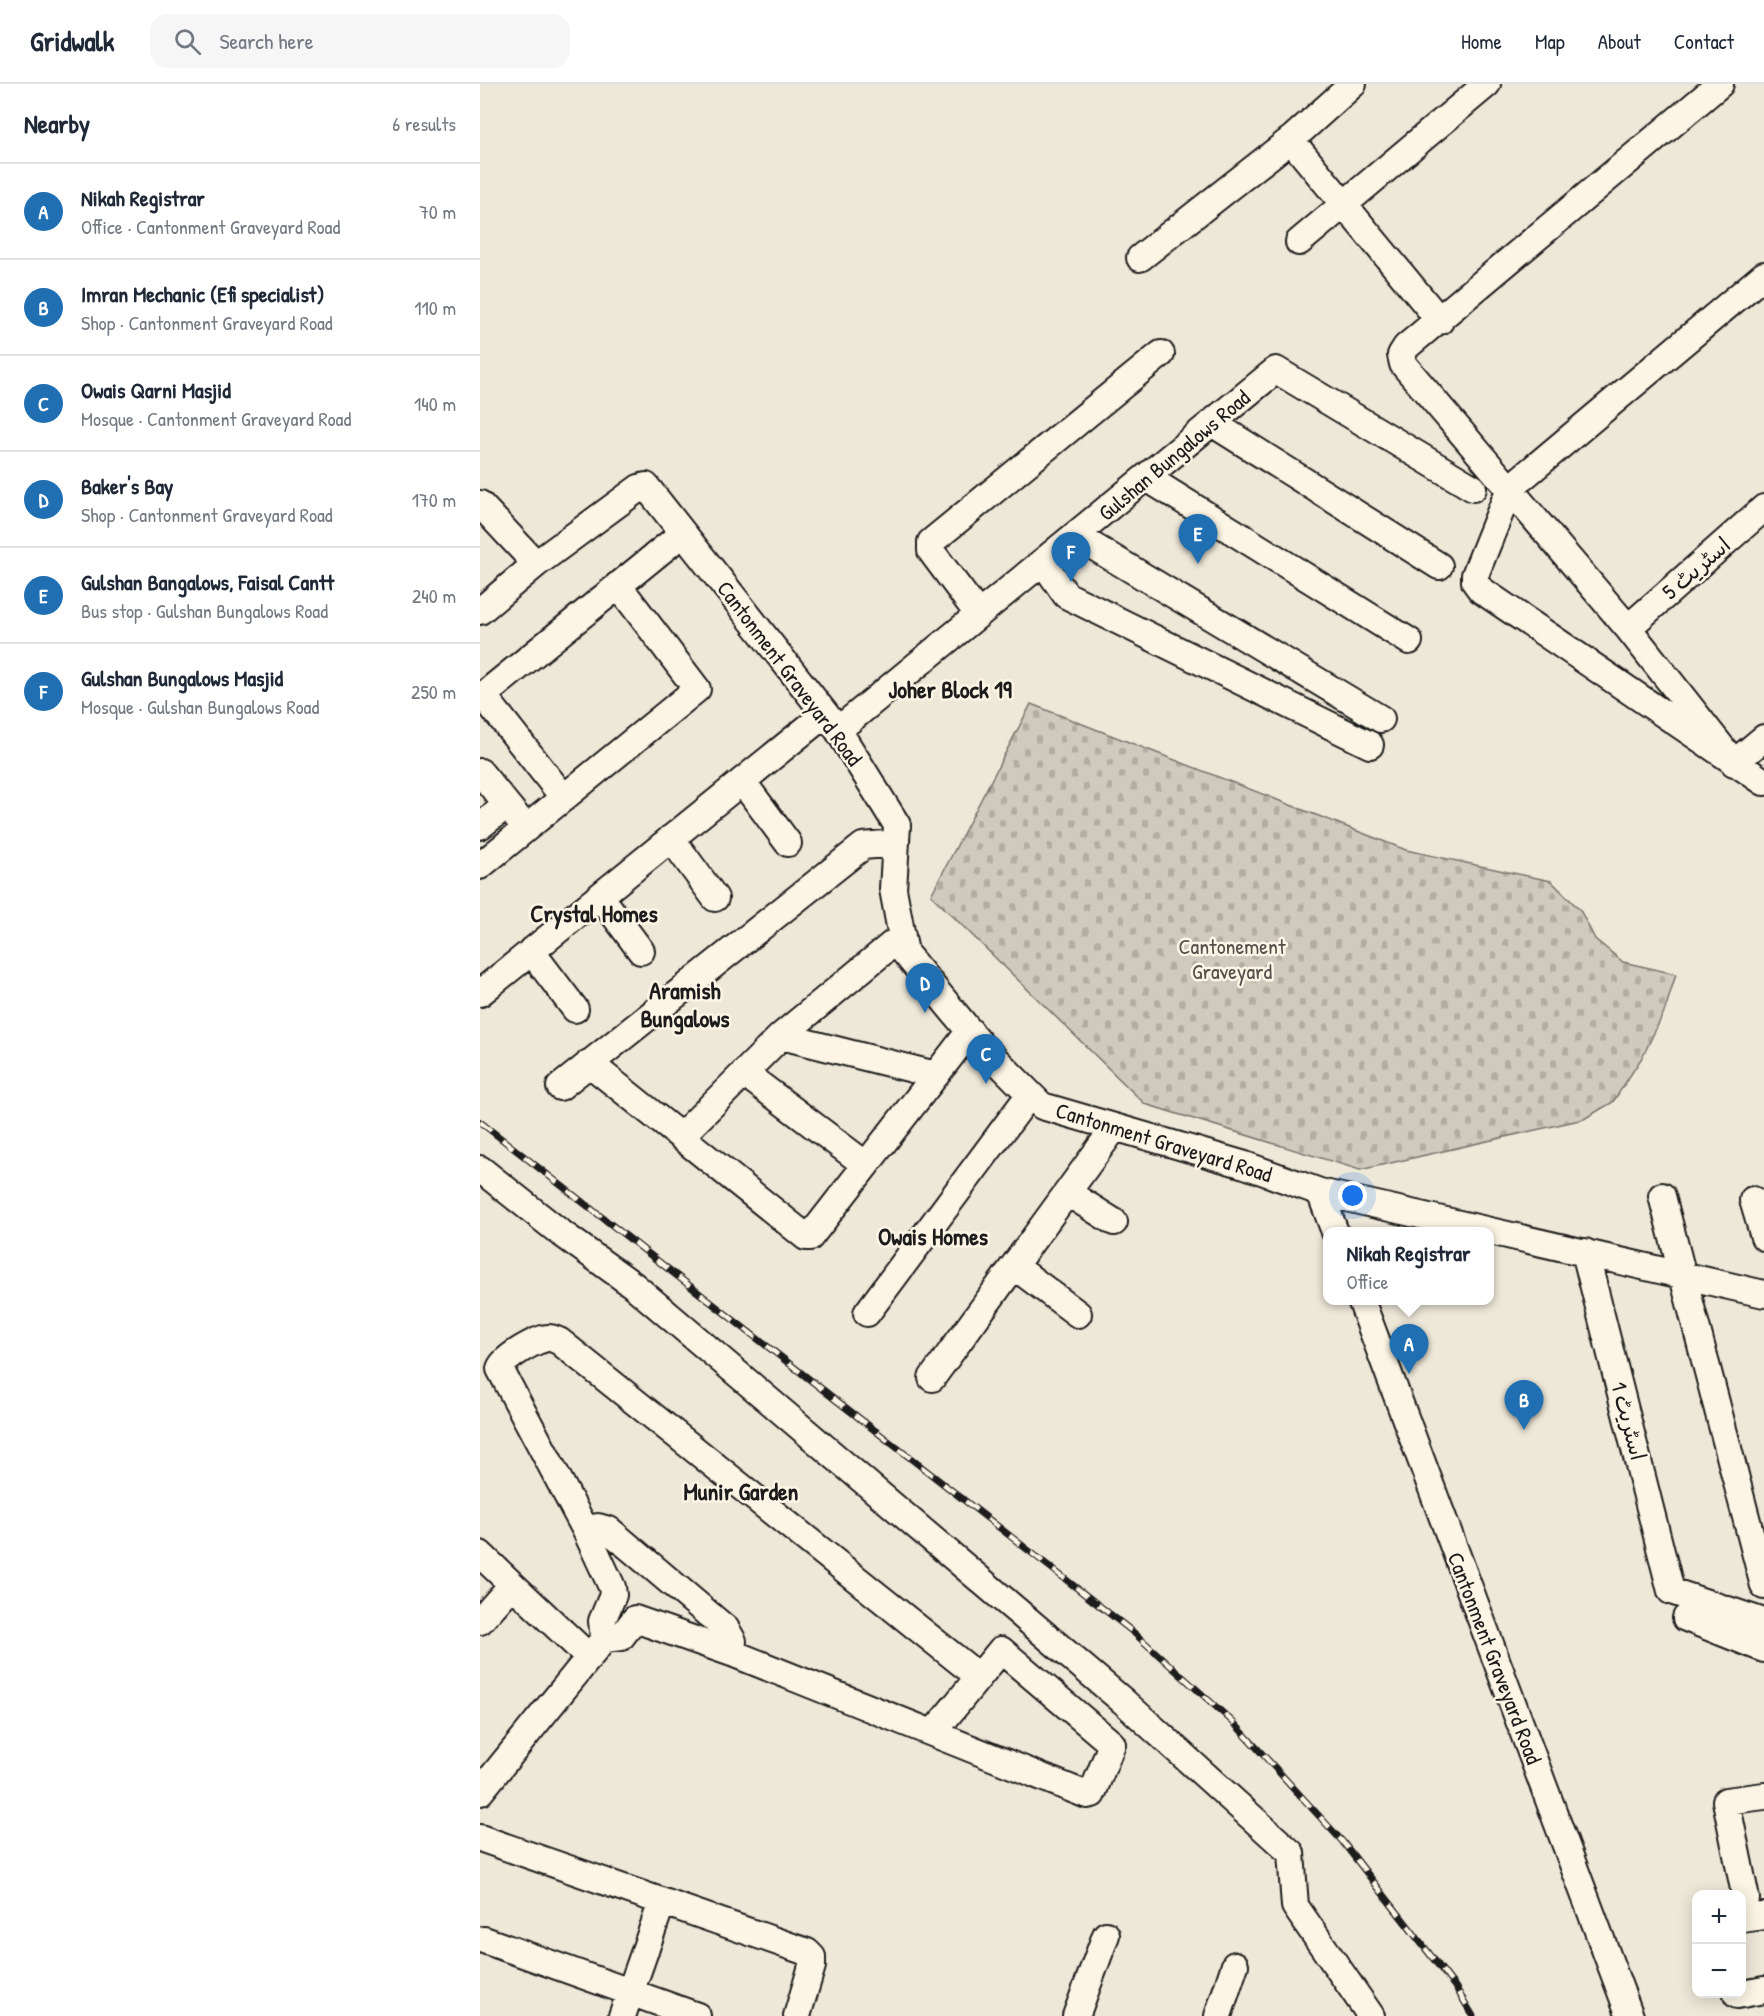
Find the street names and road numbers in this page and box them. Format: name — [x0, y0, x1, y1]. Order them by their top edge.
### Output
street label: Gulshan Bungalows Road — [1092, 382, 1256, 527]
street label: اسٹریٹ 5 — [1655, 530, 1737, 606]
street label: Cantonment Graveyard Road — [710, 574, 870, 772]
street label: Cantonment Graveyard Road — [1052, 1095, 1276, 1189]
street label: اسٹریٹ 1 — [1604, 1378, 1654, 1464]
street label: Cantonment Graveyard Road — [1441, 1548, 1549, 1769]

